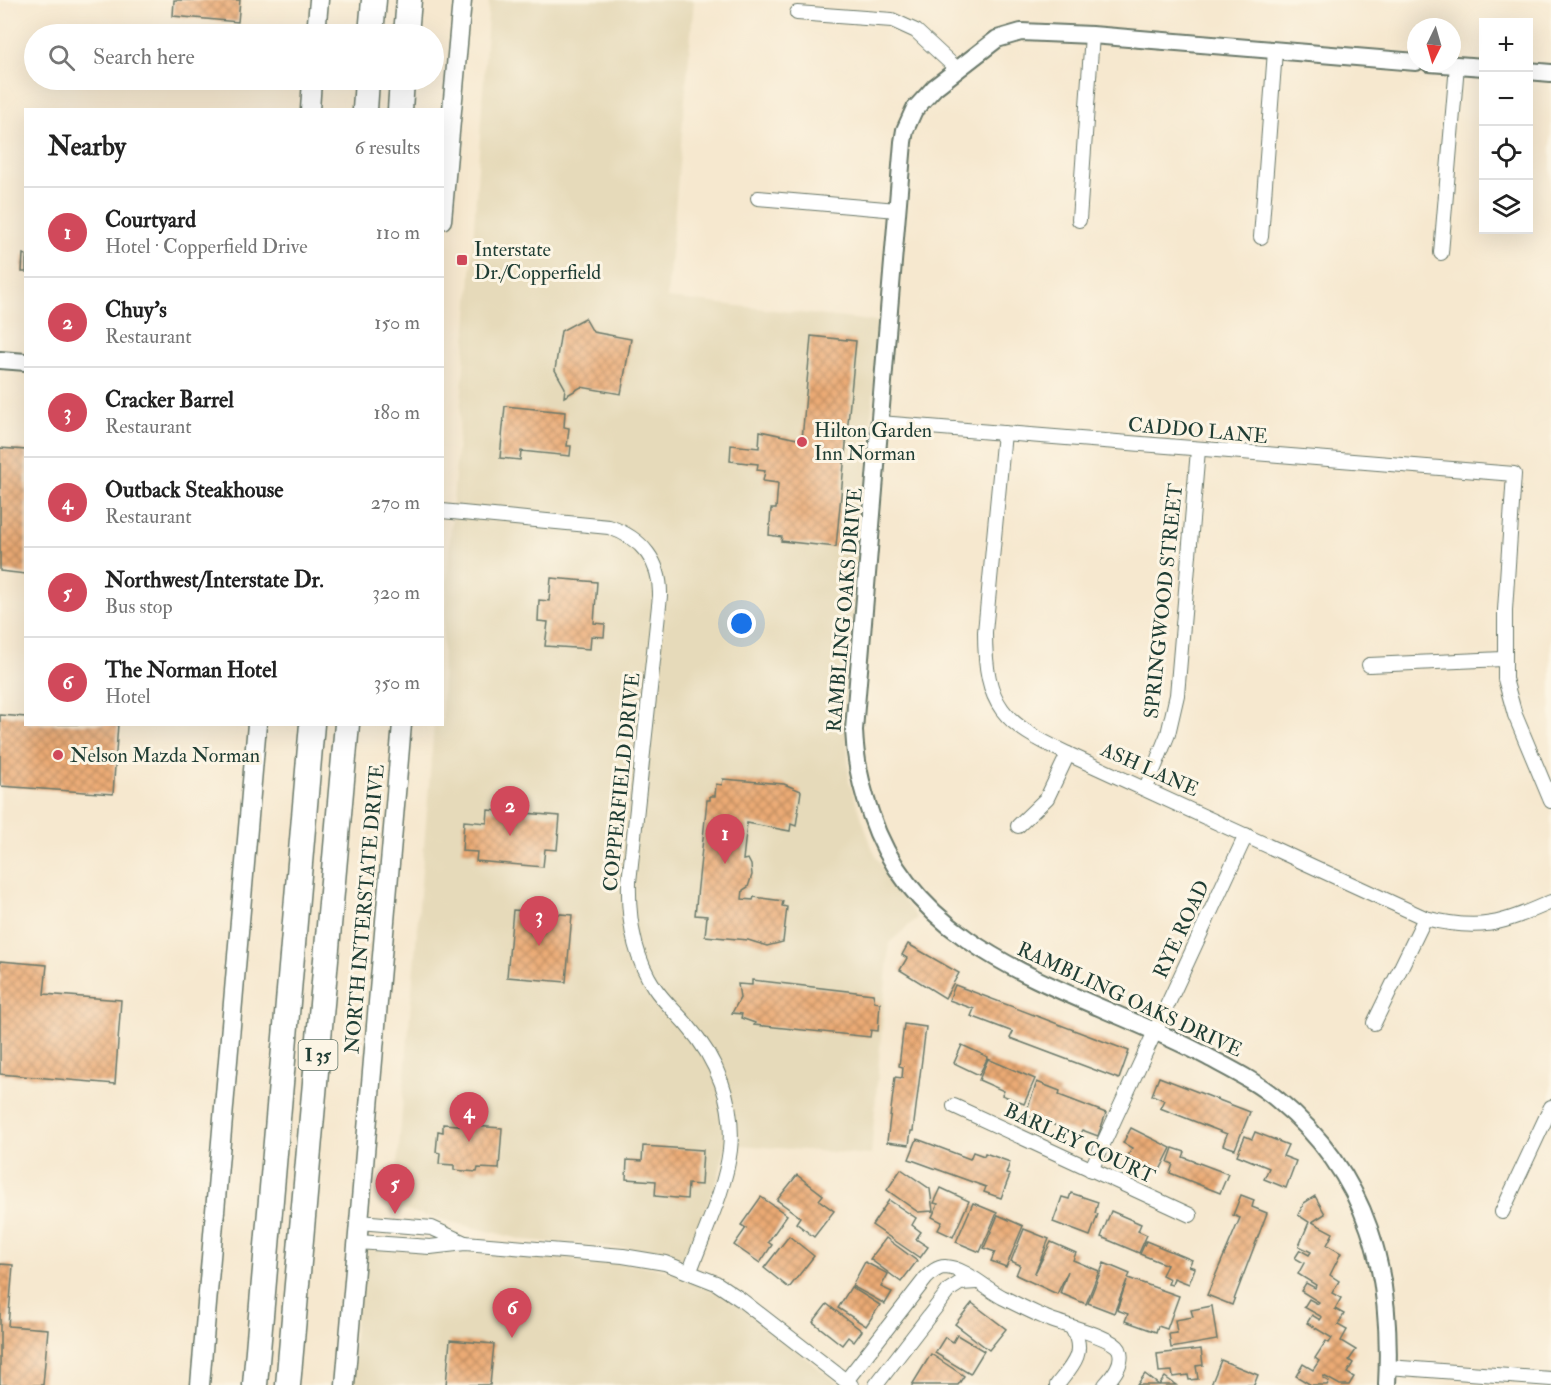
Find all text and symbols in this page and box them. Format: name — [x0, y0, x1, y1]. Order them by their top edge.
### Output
north arrow — [1407, 18, 1461, 72]
map controls — [1479, 18, 1533, 234]
button: + — [1479, 18, 1533, 72]
search box — [24, 24, 444, 90]
icon: search — [45, 41, 78, 74]
text: Search here — [93, 43, 195, 71]
button: − — [1479, 72, 1533, 126]
button: locate — [1479, 126, 1533, 180]
text: Nearby — [48, 131, 126, 163]
text: 6 results — [354, 135, 420, 160]
button: layers — [1479, 180, 1533, 234]
text: Courtyard — [105, 206, 196, 234]
text: 1 — [64, 220, 71, 245]
text: 110 m — [376, 220, 420, 245]
text: Hotel · Copperfield Drive — [105, 234, 308, 259]
place label: Interstate Dr./Copperfield — [474, 237, 601, 286]
marker: Interstate Dr./Copperfield — [455, 253, 469, 267]
text: Chuy's — [105, 296, 167, 324]
text: 2 — [62, 310, 73, 335]
text: 150 m — [374, 310, 420, 335]
text: Restaurant — [105, 324, 192, 349]
text: Cracker Barrel — [105, 386, 234, 414]
text: 3 — [64, 400, 71, 425]
text: 180 m — [373, 400, 420, 425]
street label: CADDO LANE — [1127, 412, 1269, 449]
text: Restaurant — [105, 414, 192, 439]
place label: Hilton Garden Inn Norman — [814, 418, 932, 466]
marker: Hilton Garden Inn Norman — [795, 435, 809, 449]
text: Outback Steakhouse — [105, 476, 284, 504]
street label: SPRINGWOOD STREET — [1139, 482, 1188, 720]
street label: RAMBLING OAKS DRIVE — [821, 487, 868, 733]
text: 4 — [62, 490, 73, 515]
text: 270 m — [371, 490, 420, 515]
text: Restaurant — [105, 504, 192, 529]
text: Northwest/Interstate Dr. — [105, 566, 324, 594]
text: 5 — [63, 580, 72, 605]
text: 320 m — [372, 580, 420, 605]
text: Bus stop — [105, 594, 173, 619]
your location — [727, 609, 756, 638]
text: The Norman Hotel — [105, 656, 277, 684]
text: 6 — [62, 670, 73, 695]
text: 350 m — [374, 670, 420, 695]
street label: COPPERFIELD DRIVE — [598, 671, 645, 893]
text: Hotel — [105, 684, 151, 709]
street label: ASH LANE — [1096, 736, 1203, 802]
place label: Nelson Mazda Norman — [70, 743, 260, 768]
marker: Nelson Mazda Norman — [51, 748, 65, 762]
street label: NORTH INTERSTATE DRIVE — [339, 763, 390, 1055]
pin: 2 — [490, 786, 530, 836]
pin: 1 — [706, 814, 744, 864]
street label: RYE ROAD — [1148, 876, 1215, 982]
pin: 3 — [520, 896, 558, 946]
street label: RAMBLING OAKS DRIVE — [1013, 936, 1246, 1063]
road number: I 35 — [298, 1040, 338, 1070]
pin: 4 — [450, 1092, 488, 1142]
street label: BARLEY COURT — [1001, 1098, 1159, 1189]
pin: 5 — [376, 1164, 414, 1214]
pin: 6 — [492, 1288, 532, 1338]

